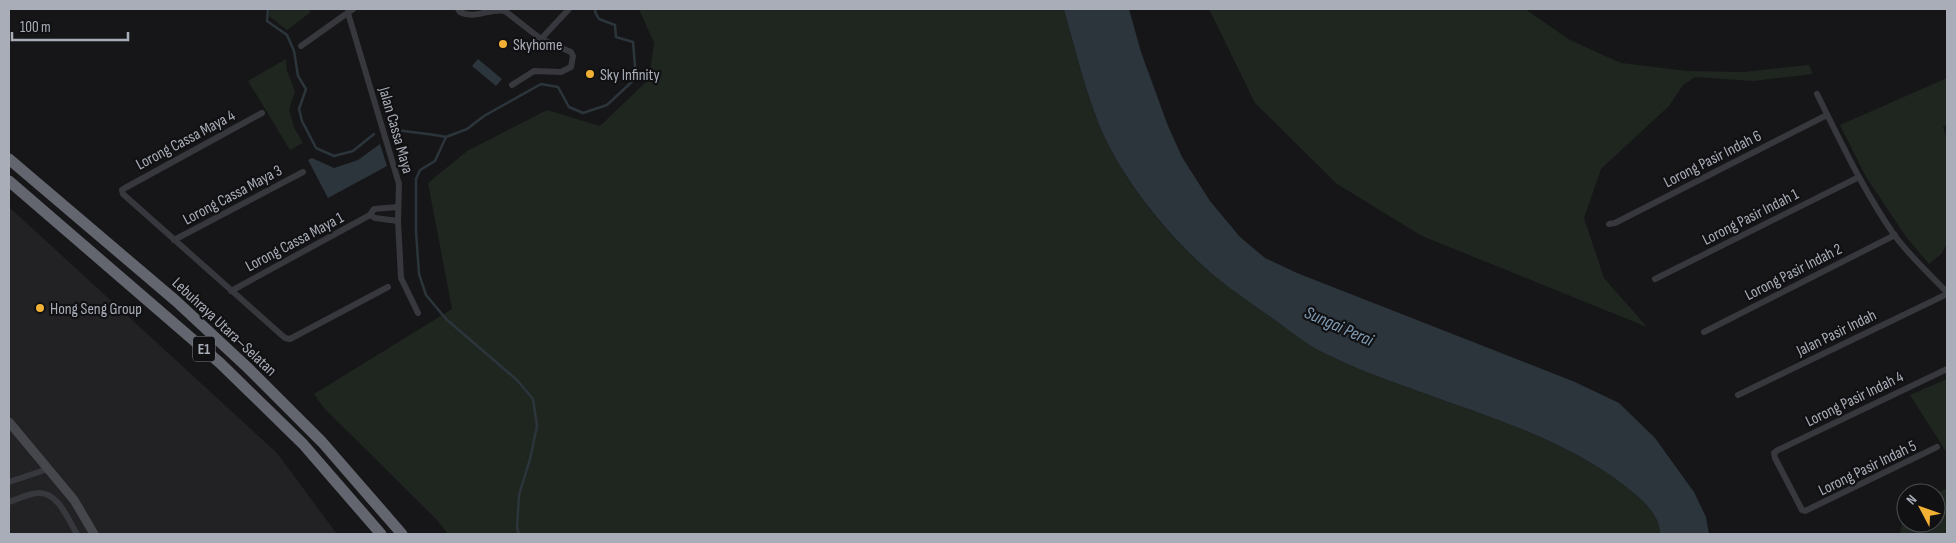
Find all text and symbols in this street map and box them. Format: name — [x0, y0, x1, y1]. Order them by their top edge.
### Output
scale bar — [12, 10, 129, 42]
text: 100 m — [20, 18, 51, 37]
place label: Skyhome — [513, 36, 562, 55]
marker: Skyhome — [497, 38, 509, 50]
place label: Sky Infinity — [600, 66, 660, 85]
marker: Sky Infinity — [584, 68, 596, 80]
street label: Jalan Cassa Maya — [374, 84, 417, 176]
street label: Lorong Cassa Maya 4 — [133, 106, 239, 174]
street label: Lorong Pasir Indah 6 — [1661, 127, 1765, 192]
street label: Lorong Cassa Maya 3 — [180, 161, 286, 229]
street label: Lorong Pasir Indah 1 — [1699, 185, 1802, 250]
street label: Lorong Cassa Maya 1 — [242, 208, 347, 276]
street label: Lorong Pasir Indah 2 — [1742, 240, 1845, 305]
street label: Lebuhraya Utara–Selatan — [168, 274, 280, 380]
place label: Hong Seng Group — [50, 300, 142, 319]
marker: Hong Seng Group — [34, 302, 46, 314]
water label: Sungai Perai — [1301, 302, 1377, 351]
street label: Jalan Pasir Indah — [1793, 306, 1880, 361]
road number: E1 — [193, 336, 215, 362]
street label: Lorong Pasir Indah 4 — [1803, 367, 1907, 431]
street label: Lorong Pasir Indah 5 — [1816, 436, 1920, 500]
north arrow — [1896, 483, 1946, 533]
text: N — [1903, 491, 1920, 508]

